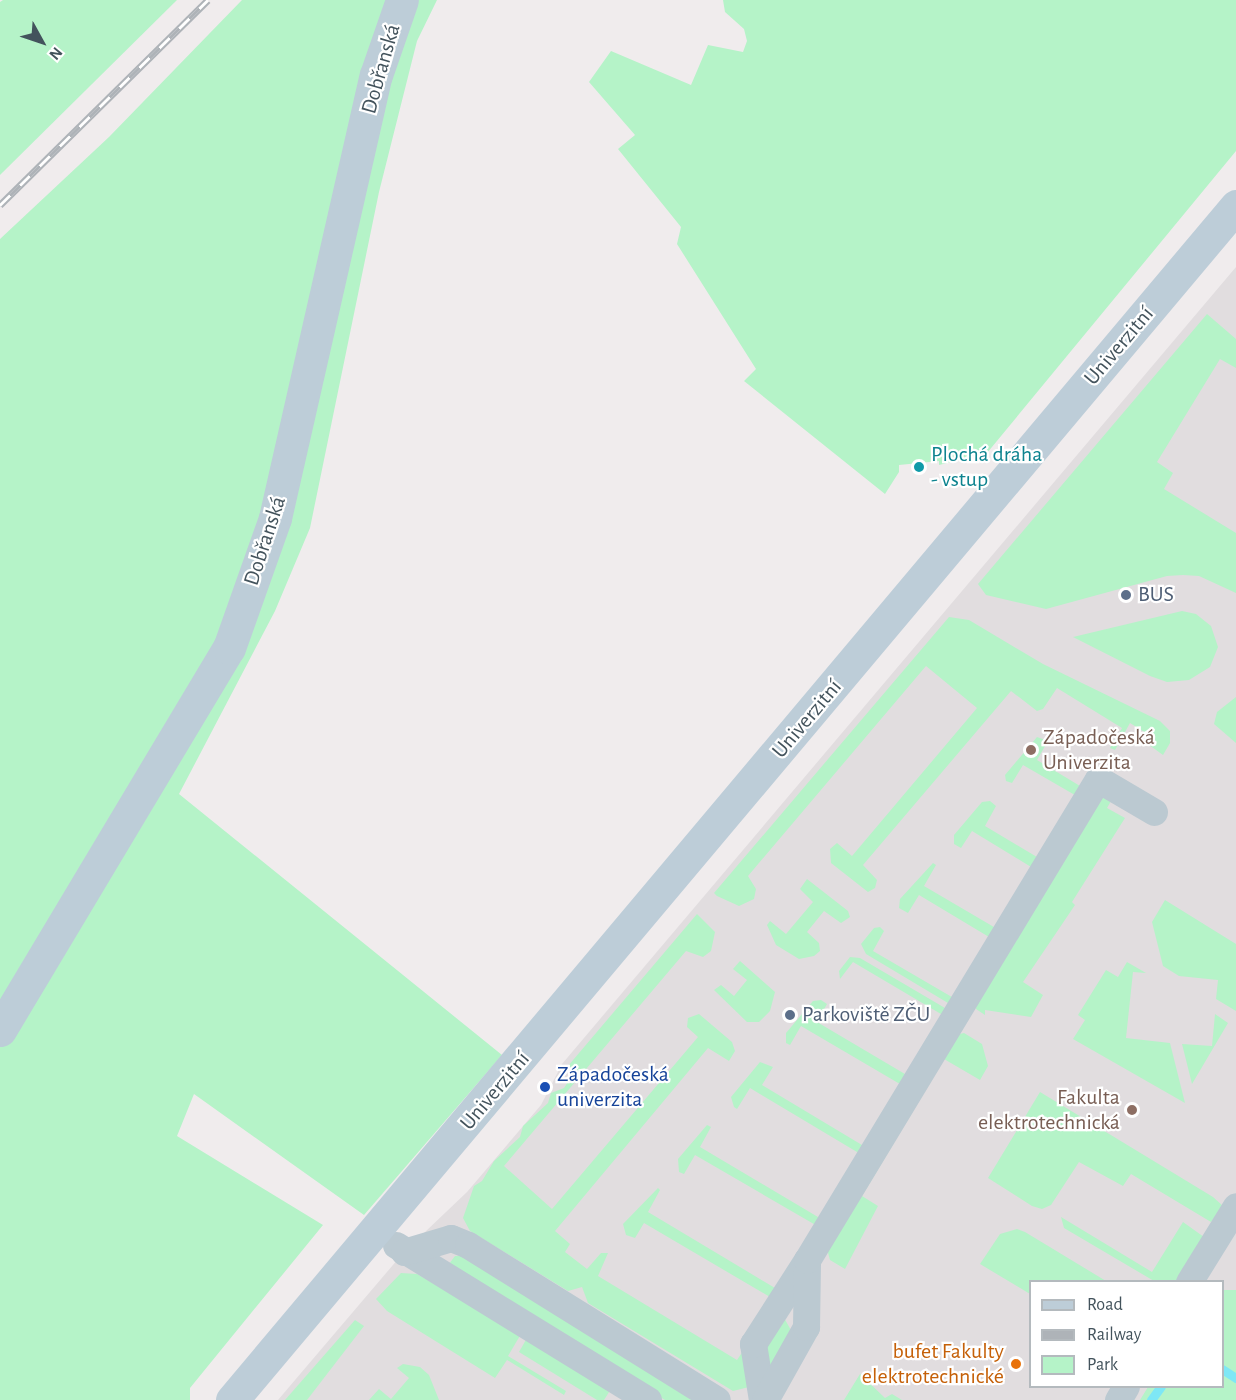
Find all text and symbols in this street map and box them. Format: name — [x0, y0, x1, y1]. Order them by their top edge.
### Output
north arrow — [12, 12, 72, 72]
street label: Dobřanská — [356, 21, 406, 117]
text: N — [46, 44, 65, 63]
street label: Univerzitní — [1079, 301, 1159, 391]
place label: Plochá dráha - vstup — [931, 441, 1042, 493]
marker: Plochá dráha - vstup — [912, 460, 926, 474]
street label: Dobřanská — [238, 493, 292, 589]
place label: BUS — [1138, 582, 1174, 608]
marker: BUS — [1119, 588, 1133, 602]
street label: Univerzitní — [767, 674, 847, 764]
place label: Západočeská Univerzita — [1043, 724, 1155, 776]
marker: Západočeská Univerzita — [1024, 743, 1038, 757]
place label: Parkoviště ZČU — [802, 1002, 930, 1028]
marker: Parkoviště ZČU — [783, 1008, 797, 1022]
street label: Univerzitní — [455, 1046, 535, 1136]
place label: Západočeská univerzita — [557, 1061, 669, 1112]
marker: Západočeská univerzita — [538, 1080, 552, 1094]
place label: Fakulta elektrotechnická — [978, 1084, 1120, 1136]
marker: Fakulta elektrotechnická — [1125, 1103, 1139, 1117]
legend — [1029, 1280, 1224, 1388]
text: Road — [1087, 1296, 1123, 1314]
text: Railway — [1087, 1326, 1141, 1344]
place label: bufet Fakulty elektrotechnické — [862, 1338, 1004, 1390]
text: Park — [1087, 1356, 1118, 1374]
marker: bufet Fakulty elektrotechnické — [1009, 1357, 1023, 1371]

